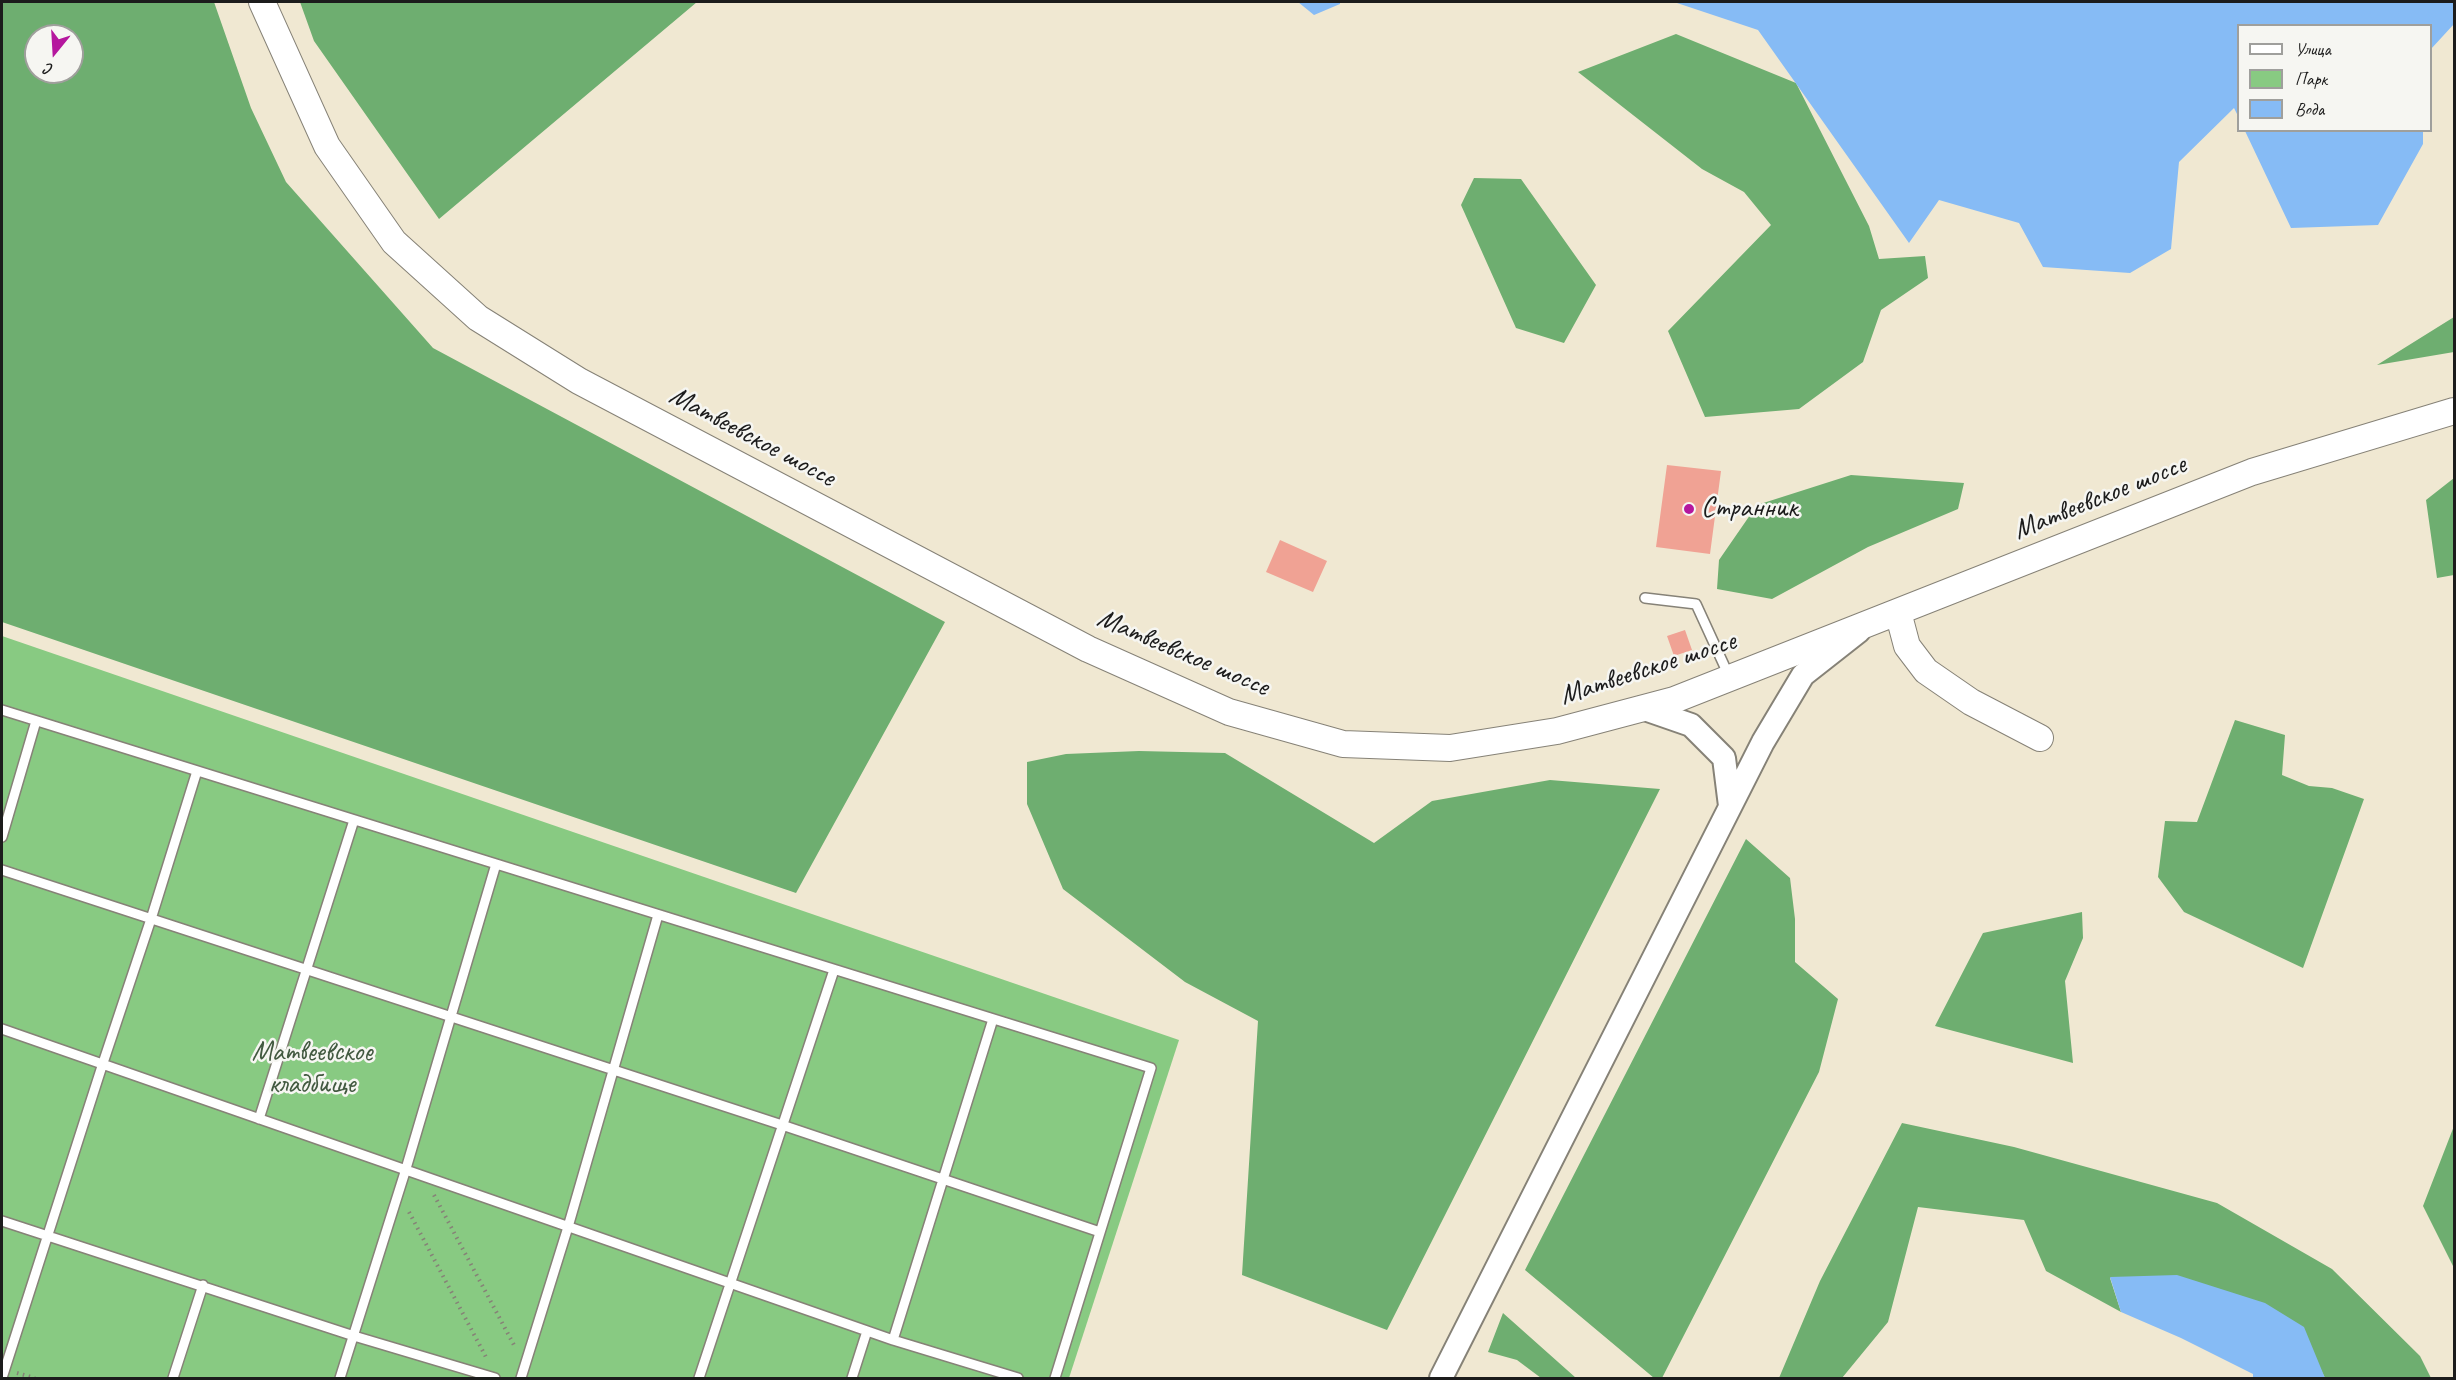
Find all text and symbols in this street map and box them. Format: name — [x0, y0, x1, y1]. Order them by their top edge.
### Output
north arrow — [24, 24, 84, 84]
legend — [2237, 24, 2432, 132]
text: Улица — [2295, 38, 2331, 60]
text: С — [42, 58, 56, 80]
text: Парк — [2295, 68, 2327, 90]
text: Вода — [2295, 98, 2324, 120]
street label: Матвеевское шоссе — [663, 379, 841, 495]
street label: Матвеевское шоссе — [2009, 448, 2191, 548]
place label: Странник — [1701, 492, 1797, 526]
marker: Странник — [1682, 502, 1696, 516]
street label: Матвеевское шоссе — [1092, 602, 1274, 704]
street label: Матвеевское шоссе — [1556, 625, 1740, 713]
park label: Матвеевское кладбище — [252, 1036, 372, 1102]

